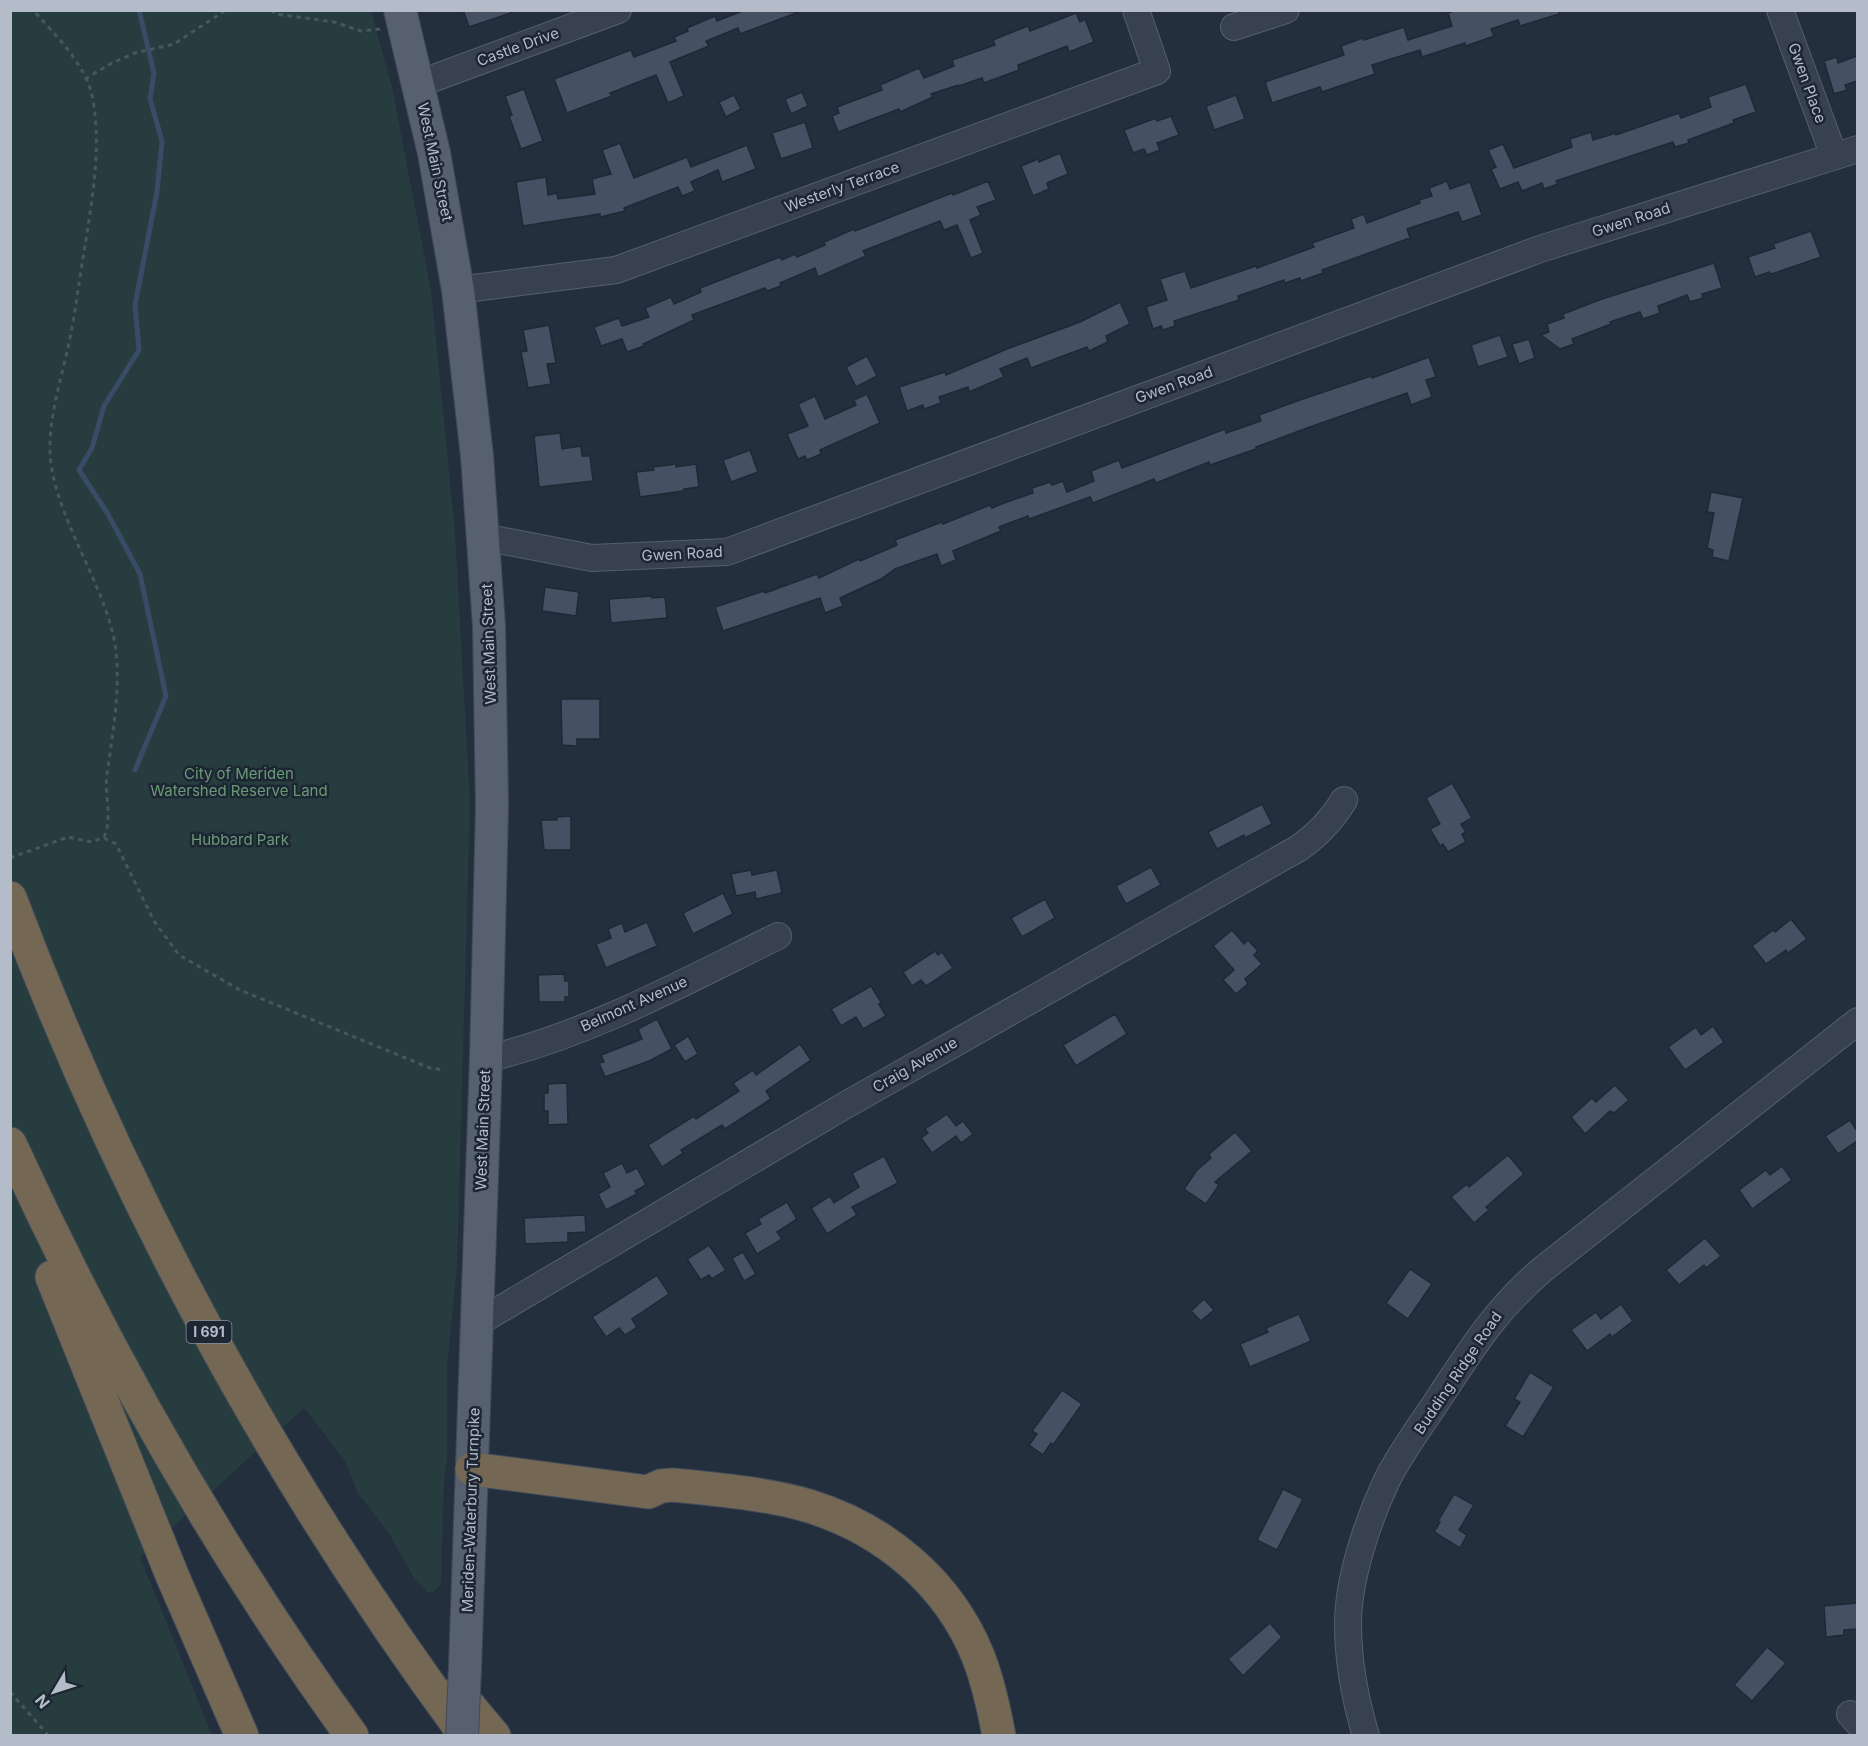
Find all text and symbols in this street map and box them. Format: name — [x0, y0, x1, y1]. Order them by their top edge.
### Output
street label: Castle Drive — [474, 23, 561, 70]
street label: Gwen Place — [1784, 40, 1831, 126]
street label: West Main Street — [414, 101, 457, 223]
street label: Westerly Terrace — [782, 157, 902, 216]
street label: Gwen Road — [1589, 198, 1672, 241]
street label: Gwen Road — [1132, 362, 1215, 407]
street label: Gwen Road — [641, 542, 723, 565]
street label: West Main Street — [477, 583, 500, 705]
park label: City of Meriden Watershed Reserve Land — [150, 764, 328, 800]
park label: Hubbard Park — [191, 830, 290, 849]
street label: Belmont Avenue — [577, 971, 690, 1036]
street label: Craig Avenue — [869, 1033, 961, 1096]
street label: West Main Street — [471, 1069, 494, 1191]
street label: Budding Ridge Road — [1410, 1308, 1506, 1438]
road number: I 691 — [186, 1321, 232, 1343]
street label: Meriden-Waterbury Turnpike — [457, 1407, 484, 1613]
north arrow — [24, 1662, 84, 1722]
text: N — [31, 1690, 54, 1712]

